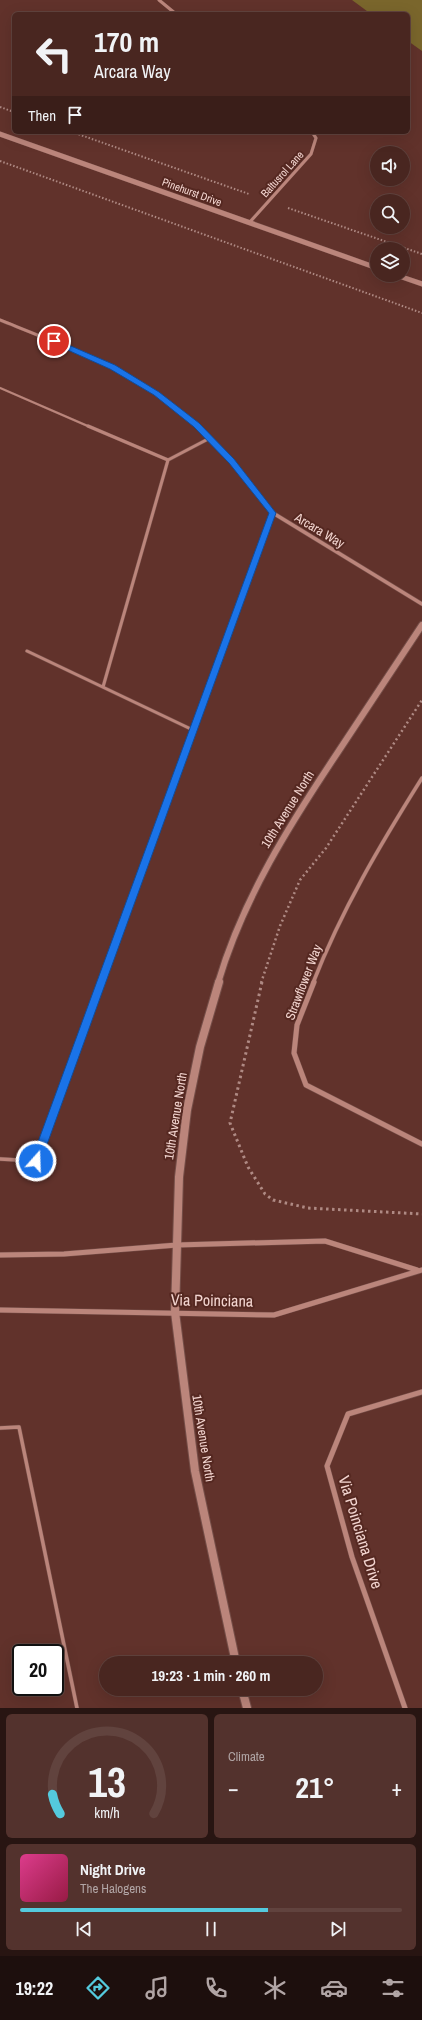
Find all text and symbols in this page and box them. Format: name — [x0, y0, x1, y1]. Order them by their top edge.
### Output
text: 170 m — [94, 23, 159, 61]
icon: left — [28, 28, 80, 80]
text: Arcara Way — [94, 59, 171, 84]
icon: arrive — [64, 104, 86, 126]
text: Then — [28, 105, 56, 126]
map controls — [370, 146, 410, 282]
button: sound — [370, 146, 410, 186]
street label: Baltusrol Lane — [258, 148, 306, 200]
street label: Pinehurst Drive — [160, 175, 224, 209]
button: search — [370, 194, 410, 234]
button: layers — [370, 242, 410, 282]
pin — [37, 324, 71, 358]
icon: arrive — [43, 330, 65, 352]
street label: Arcara Way — [291, 508, 348, 552]
street label: 10th Avenue North — [257, 767, 318, 851]
street label: Strawflower Way — [281, 941, 326, 1022]
street label: 10th Avenue North — [160, 1071, 191, 1161]
position arrow — [15, 1140, 57, 1182]
street label: Via Poinciana — [171, 1288, 254, 1312]
street label: 10th Avenue North — [188, 1393, 219, 1483]
street label: Via Poinciana Drive — [333, 1473, 389, 1591]
speed limit sign: 20 — [12, 1644, 64, 1696]
text: 19:23 · 1 min · 260 m — [152, 1665, 270, 1686]
text: Climate — [228, 1748, 265, 1765]
text: 13 — [88, 1754, 126, 1810]
text: 21° — [295, 1767, 335, 1807]
text: − — [228, 1773, 239, 1803]
text: + — [391, 1773, 402, 1803]
text: km/h — [94, 1803, 120, 1822]
text: Night Drive — [80, 1859, 146, 1880]
text: The Halogens — [80, 1880, 146, 1897]
icon: previous — [73, 1918, 95, 1940]
icon: pause — [200, 1918, 222, 1940]
icon: next — [327, 1918, 349, 1940]
icon: directions — [84, 1974, 112, 2002]
icon: music — [143, 1974, 171, 2002]
icon: phone — [202, 1974, 230, 2002]
icon: climate — [261, 1974, 289, 2002]
icon: car — [320, 1974, 348, 2002]
icon: filters — [379, 1974, 407, 2002]
text: 19:22 — [15, 1976, 53, 2001]

